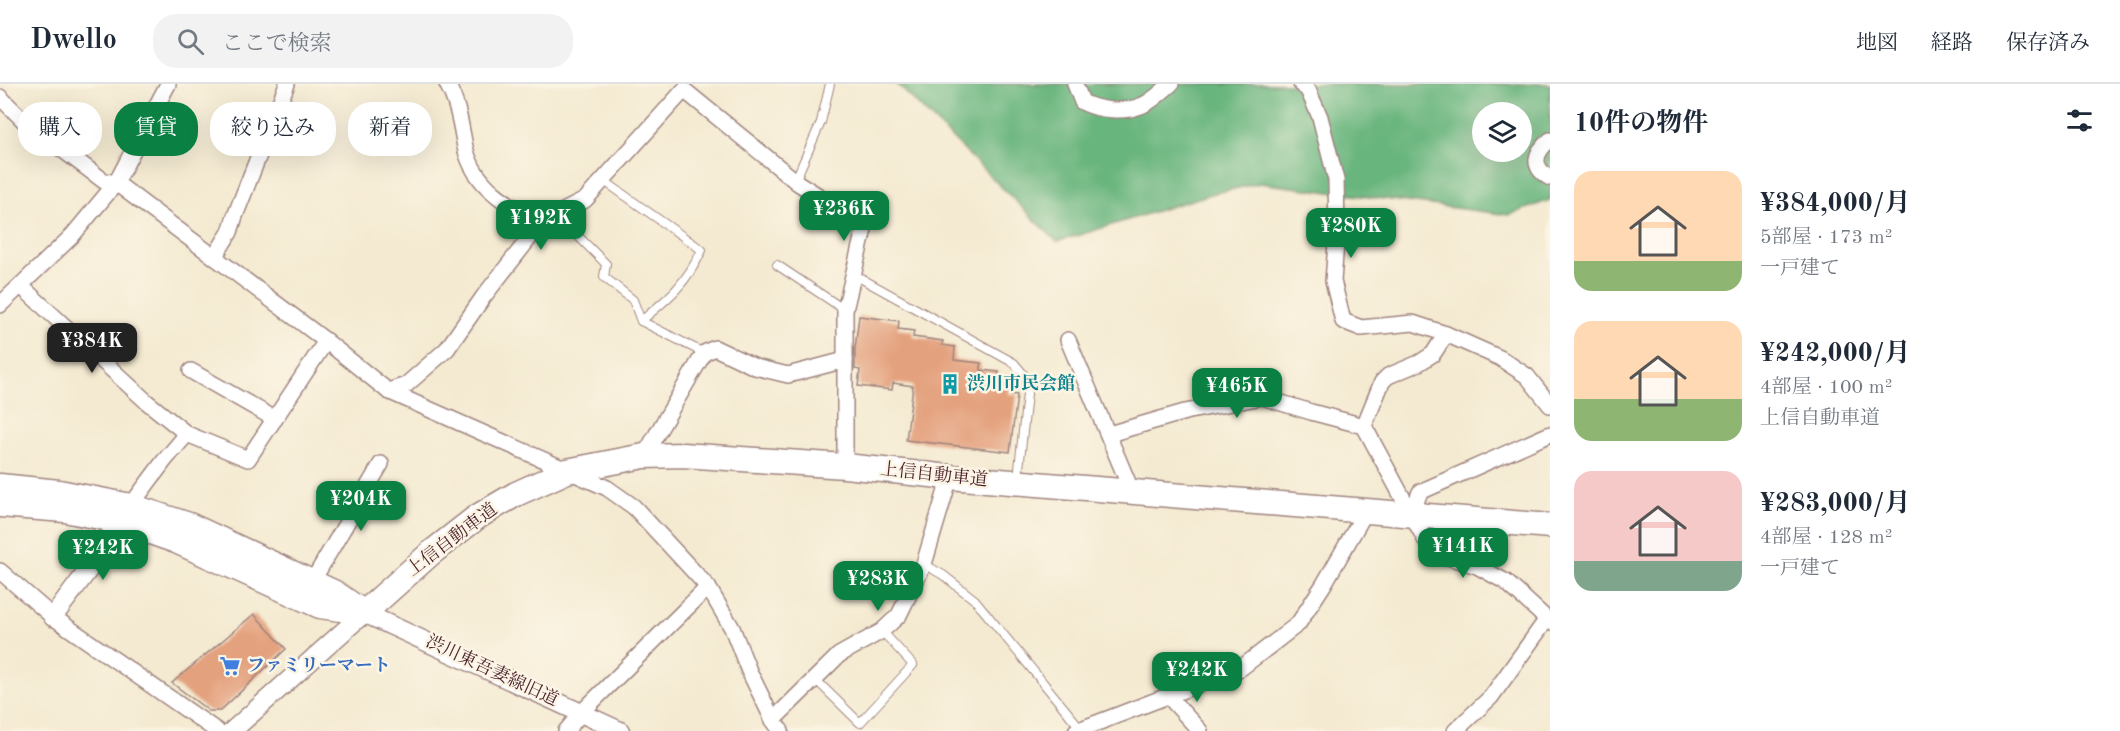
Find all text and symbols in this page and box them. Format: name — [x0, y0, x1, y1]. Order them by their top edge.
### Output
search box — [153, 14, 573, 68]
icon: search — [174, 25, 207, 58]
text: Dwello — [30, 27, 117, 55]
text: ここで検索 — [222, 33, 332, 55]
text: 地図 — [1856, 33, 1898, 54]
text: 経路 — [1931, 33, 1973, 54]
text: 保存済み — [2006, 33, 2090, 54]
chip: 購入 — [18, 102, 102, 156]
chip: 賃貸 — [114, 102, 198, 156]
chip: 絞り込み — [210, 102, 336, 156]
chip: 新着 — [348, 102, 432, 156]
map controls — [1472, 102, 1532, 162]
button: layers — [1472, 102, 1532, 162]
icon: filters — [2063, 104, 2096, 137]
text: 10件の物件 — [1574, 111, 1708, 137]
pin: ¥236K — [802, 191, 886, 242]
text: ¥384,000/月 — [1760, 191, 1911, 217]
icon: home — [1622, 195, 1694, 267]
pin: ¥192K — [499, 200, 583, 251]
text: ¥236K — [813, 200, 875, 220]
pin: ¥280K — [1309, 208, 1393, 259]
text: ¥192K — [510, 209, 572, 229]
text: ¥280K — [1320, 217, 1382, 237]
text: 5部屋 · 173 m² — [1760, 228, 1892, 248]
text: 一戸建て — [1760, 259, 1840, 279]
pin: ¥384K — [50, 323, 134, 374]
text: ¥384K — [61, 332, 123, 352]
text: ¥242,000/月 — [1760, 341, 1911, 367]
icon: home — [1622, 345, 1694, 417]
pin: ¥465K — [1195, 368, 1279, 419]
building icon: 渋川市民会館 — [938, 372, 962, 396]
place label: 渋川市民会館 — [967, 373, 1075, 393]
text: ¥465K — [1206, 377, 1268, 397]
text: 4部屋 · 100 m² — [1760, 378, 1892, 398]
text: 上信自動車道 — [1760, 409, 1880, 429]
street label: 上信自動車道 — [879, 458, 989, 490]
pin: ¥204K — [319, 481, 403, 532]
text: ¥204K — [330, 490, 392, 510]
text: ¥283,000/月 — [1760, 491, 1911, 517]
icon: home — [1622, 495, 1694, 567]
street label: 上信自動車道 — [402, 499, 501, 580]
pin: ¥141K — [1421, 528, 1505, 579]
text: 4部屋 · 128 m² — [1760, 528, 1892, 548]
pin: ¥242K — [61, 530, 145, 581]
text: ¥141K — [1432, 537, 1494, 557]
text: ¥242K — [72, 539, 134, 559]
text: 一戸建て — [1760, 559, 1840, 579]
pin: ¥283K — [836, 561, 920, 612]
text: ¥283K — [847, 570, 909, 590]
street label: 渋川東吾妻線旧道 — [423, 631, 562, 710]
pin: ¥242K — [1155, 652, 1239, 703]
supermarket icon: ファミリーマート — [218, 654, 242, 678]
place label: ファミリーマート — [247, 656, 391, 675]
text: ¥242K — [1166, 661, 1228, 681]

